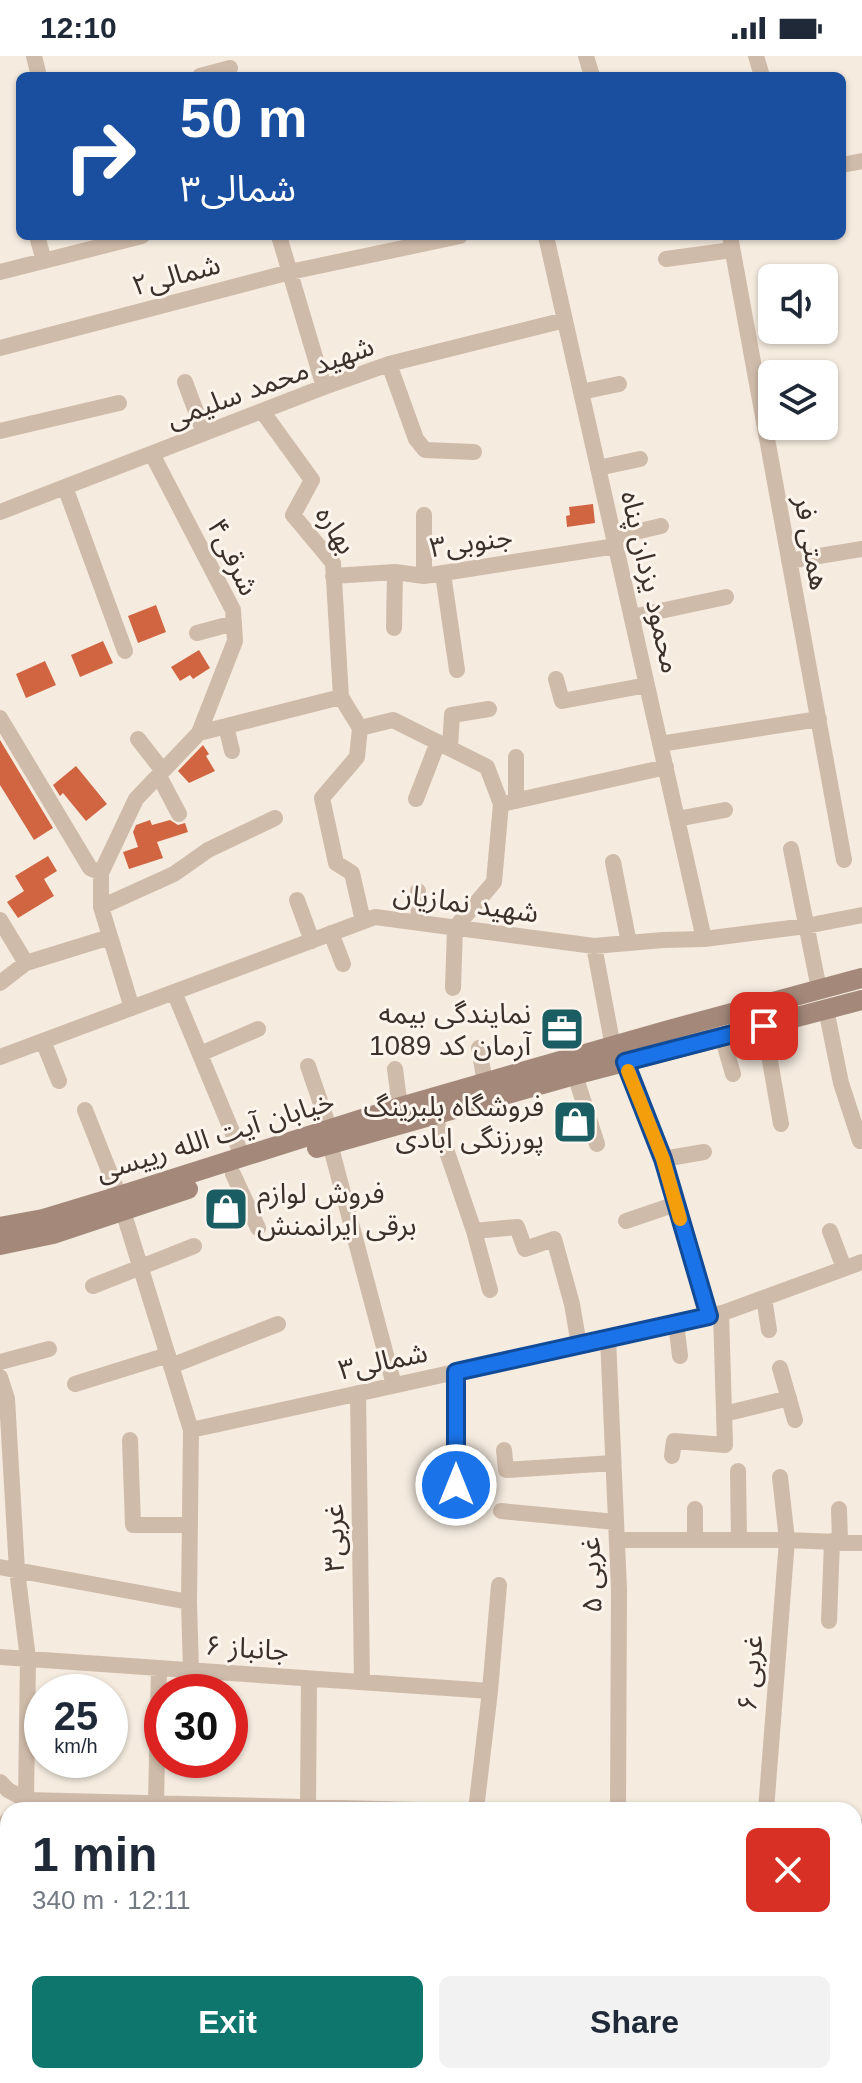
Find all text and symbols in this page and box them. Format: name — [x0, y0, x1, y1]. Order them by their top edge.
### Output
text: 12:10 — [40, 11, 117, 44]
text: 50 m — [180, 86, 308, 149]
icon: right — [48, 104, 152, 208]
text: شمالی۳ — [180, 168, 296, 209]
street label: شمالی۲ — [128, 248, 224, 303]
map controls — [758, 264, 838, 440]
button: sound — [758, 264, 838, 344]
street label: شهید محمد سلیمی — [162, 330, 378, 435]
button: layers — [758, 360, 838, 440]
street label: محمود یزدان پناه — [613, 488, 687, 677]
street label: همتی فر — [787, 493, 835, 592]
street label: بهاره — [309, 500, 362, 560]
street label: شرقی۴ — [200, 514, 265, 601]
street label: جنوبی۳ — [428, 521, 515, 564]
street label: شهید نمازیان — [391, 877, 541, 930]
pin — [730, 992, 798, 1060]
place label: نمایندگی بیمه آرمان کد 1089 — [369, 998, 533, 1062]
icon: arrive — [742, 1004, 786, 1048]
office icon: نمایندگی بیمه آرمان کد 1089 — [538, 1005, 586, 1053]
street label: خیابان آیت الله رییسی — [92, 1085, 338, 1188]
place label: فروشگاه بلبرینگ پورزنگی ابادی — [363, 1091, 544, 1156]
shop icon: فروشگاه بلبرینگ پورزنگی ابادی — [551, 1098, 599, 1146]
place label: فروش لوازم برقی ایرانمنش — [257, 1178, 417, 1242]
shop icon: فروش لوازم برقی ایرانمنش — [202, 1185, 250, 1233]
street label: شمالی۳ — [336, 1336, 431, 1387]
position arrow — [414, 1443, 498, 1527]
street label: غربی۳ — [318, 1503, 351, 1573]
street label: غربی ۵ — [574, 1536, 609, 1614]
street label: جانباز ۶ — [204, 1630, 290, 1667]
street label: غربی ۶ — [731, 1634, 770, 1712]
speed limit sign: 30 — [144, 1674, 248, 1778]
text: 25 — [54, 1694, 98, 1738]
text: km/h — [54, 1735, 98, 1757]
text: 1 min — [32, 1828, 157, 1881]
button: close — [746, 1828, 830, 1912]
text: 340 m · 12:11 — [32, 1885, 191, 1915]
button: Exit — [32, 1976, 423, 2068]
button: Share — [439, 1976, 830, 2068]

